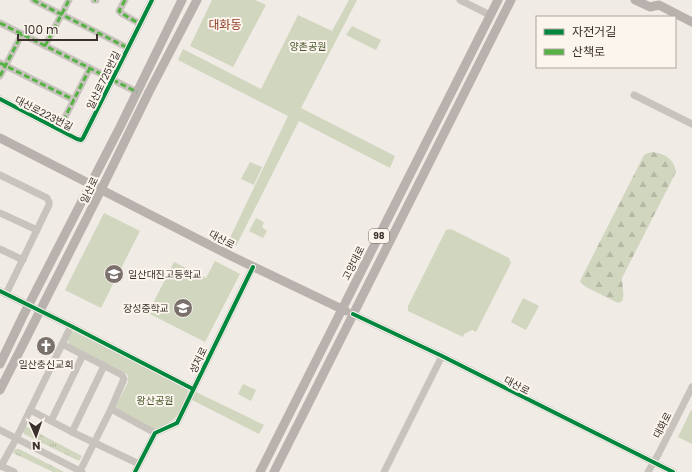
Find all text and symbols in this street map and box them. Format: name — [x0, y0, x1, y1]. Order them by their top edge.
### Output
scale bar — [18, 16, 97, 42]
district label: 대화동 — [208, 16, 242, 33]
legend — [536, 16, 676, 68]
text: 100 m — [24, 21, 58, 38]
text: 자전거길 — [572, 23, 616, 40]
park label: 양촌공원 — [290, 39, 326, 54]
text: 산책로 — [572, 43, 605, 60]
street label: 일산로725번길 — [83, 48, 124, 112]
street label: 대산로223번길 — [12, 92, 75, 135]
street label: 일산로 — [77, 175, 102, 206]
street label: 대산로 — [206, 226, 237, 252]
road number: 98 — [369, 229, 389, 243]
street label: 고양대로 — [338, 243, 368, 283]
school or university icon: 일산대진고등학교 — [103, 263, 125, 285]
place label: 일산대진고등학교 — [128, 267, 202, 282]
school or university icon: 장성중학교 — [172, 297, 194, 319]
place label: 장성중학교 — [123, 301, 169, 316]
church icon: 일산충신교회 — [35, 335, 57, 357]
street label: 성저로 — [186, 345, 211, 376]
place label: 일산충신교회 — [18, 357, 74, 372]
street label: 대산로 — [501, 372, 532, 398]
park label: 왕산공원 — [137, 393, 173, 408]
street label: 대화로 — [649, 410, 675, 441]
north arrow — [16, 416, 56, 456]
text: N — [32, 438, 41, 454]

